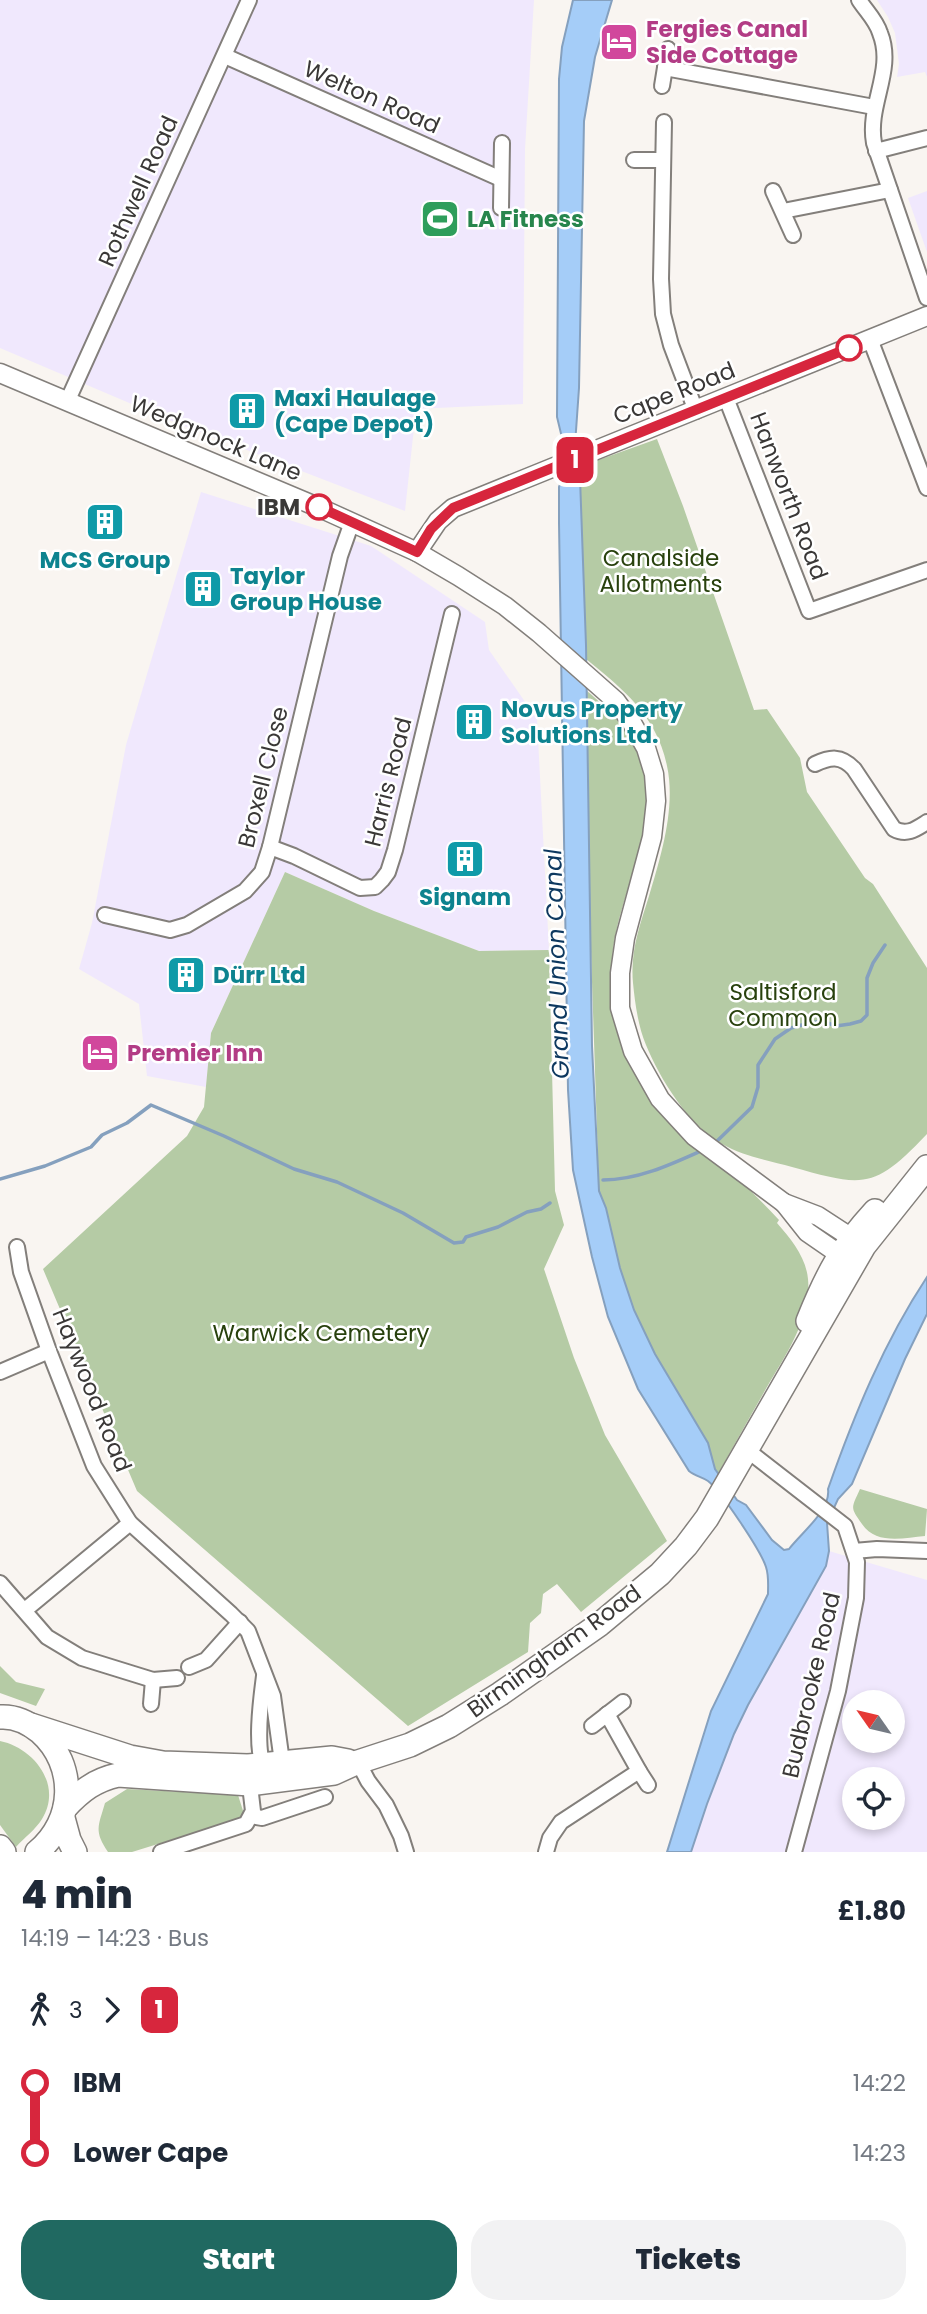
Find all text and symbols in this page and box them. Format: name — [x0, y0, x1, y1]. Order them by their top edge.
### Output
place label: Fergies Canal Side Cottage — [646, 13, 808, 71]
hotel icon: Fergies Canal Side Cottage — [598, 21, 640, 63]
street label: Welton Road — [299, 53, 445, 141]
street label: Rothwell Road — [90, 110, 186, 272]
sports icon: LA Fitness — [419, 198, 461, 240]
place label: LA Fitness — [467, 203, 584, 235]
unlabelled marker — [836, 335, 862, 361]
street label: Cape Road — [608, 354, 740, 432]
place label: Maxi Haulage (Cape Depot) — [274, 382, 436, 440]
street label: Wedgnock Lane — [125, 387, 307, 489]
building icon: Maxi Haulage (Cape Depot) — [226, 390, 268, 432]
street label: Hanworth Road — [742, 407, 836, 585]
line badge: 1 — [552, 437, 598, 483]
text: 1 — [570, 443, 580, 476]
place label: IBM — [257, 491, 300, 523]
marker: IBM — [306, 494, 332, 520]
building icon: MCS Group — [84, 501, 126, 543]
park label: Canalside Allotments — [600, 542, 722, 600]
place label: MCS Group — [40, 544, 170, 576]
place label: Taylor Group House — [230, 560, 382, 618]
building icon: Taylor Group House — [182, 568, 224, 610]
place label: Novus Property Solutions Ltd. — [501, 693, 683, 751]
building icon: Novus Property Solutions Ltd. — [453, 701, 495, 743]
street label: Broxell Close — [230, 703, 296, 851]
street label: Harris Road — [356, 714, 420, 850]
building icon: Signam — [444, 838, 486, 880]
water label: Grand Union Canal — [536, 848, 577, 1080]
place label: Signam — [419, 881, 511, 913]
building icon: Dürr Ltd — [165, 954, 207, 996]
place label: Dürr Ltd — [213, 959, 306, 991]
park label: Saltisford Common — [728, 976, 838, 1034]
hotel icon: Premier Inn — [79, 1032, 121, 1074]
place label: Premier Inn — [127, 1037, 263, 1069]
street label: Haywood Road — [45, 1303, 139, 1477]
park label: Warwick Cemetery — [212, 1317, 430, 1349]
street label: Birmingham Road — [461, 1577, 647, 1725]
street label: Budbrooke Road — [774, 1589, 848, 1781]
north arrow — [842, 1690, 905, 1754]
map controls — [842, 1690, 905, 1830]
button: locate — [842, 1767, 905, 1830]
text: 4 min — [21, 1868, 133, 1921]
text: £1.80 — [838, 1893, 906, 1929]
text: 14:19 – 14:23 · Bus — [21, 1922, 209, 1954]
icon: walk — [21, 1991, 59, 2029]
icon: forward — [93, 1991, 131, 2029]
text: 1 — [155, 1993, 164, 2026]
text: 3 — [69, 1994, 83, 2026]
text: IBM — [73, 2065, 122, 2101]
text: 14:22 — [853, 2067, 906, 2099]
text: Lower Cape — [73, 2135, 228, 2171]
text: 14:23 — [853, 2137, 906, 2169]
button: Start — [21, 2220, 457, 2300]
button: Tickets — [471, 2220, 906, 2300]

